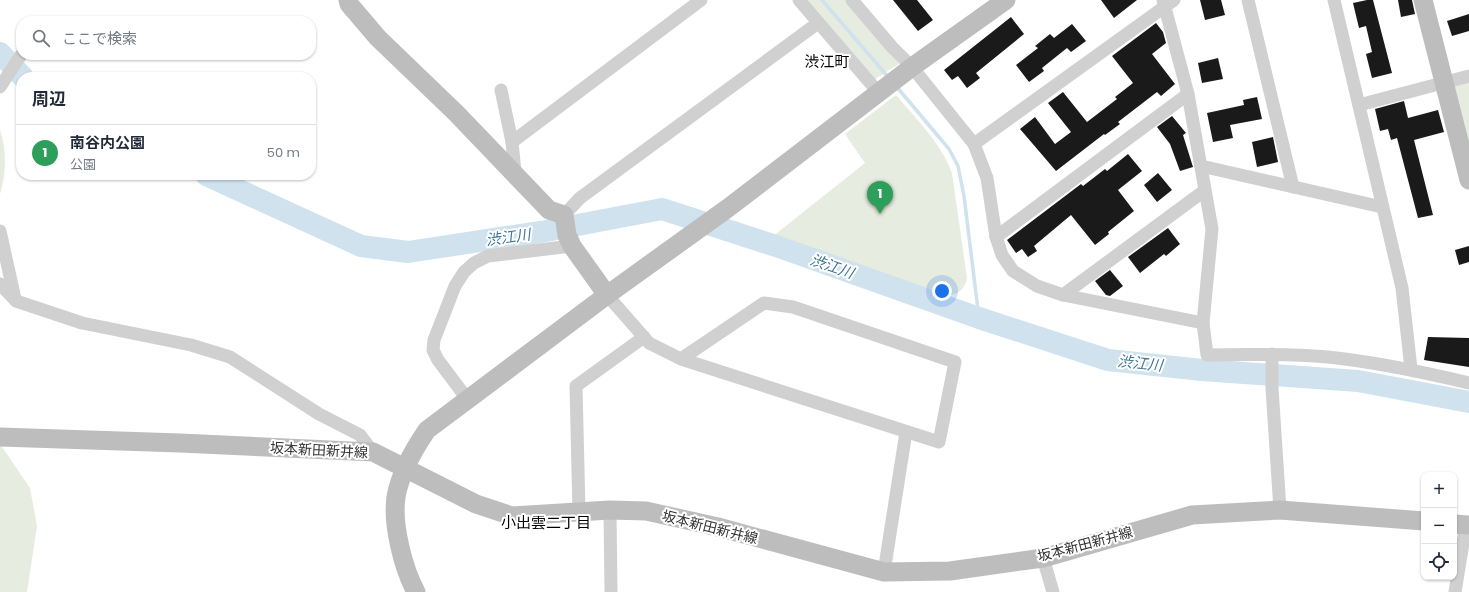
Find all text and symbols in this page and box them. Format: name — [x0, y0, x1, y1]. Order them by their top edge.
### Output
search box — [16, 16, 316, 60]
icon: search — [30, 27, 52, 49]
text: ここで検索 — [62, 28, 137, 49]
district label: 渋江町 — [804, 51, 850, 72]
text: 周辺 — [32, 87, 66, 111]
text: 南谷内公園 — [70, 132, 145, 153]
text: 1 — [43, 143, 47, 162]
text: 50 m — [267, 143, 300, 162]
text: 公園 — [70, 155, 96, 174]
pin: 1 — [867, 181, 893, 214]
water label: 渋江川 — [484, 223, 534, 251]
water label: 渋江川 — [807, 249, 859, 284]
your location — [932, 281, 952, 301]
water label: 渋江川 — [1117, 350, 1165, 376]
street label: 坂本新田新井線 — [270, 437, 368, 463]
map controls — [1421, 472, 1457, 580]
button: + — [1421, 472, 1457, 508]
street label: 坂本新田新井線 — [660, 505, 760, 549]
button: − — [1421, 508, 1457, 544]
district label: 小出雲二丁目 — [501, 512, 591, 533]
street label: 坂本新田新井線 — [1035, 522, 1135, 566]
button: locate — [1421, 544, 1457, 580]

